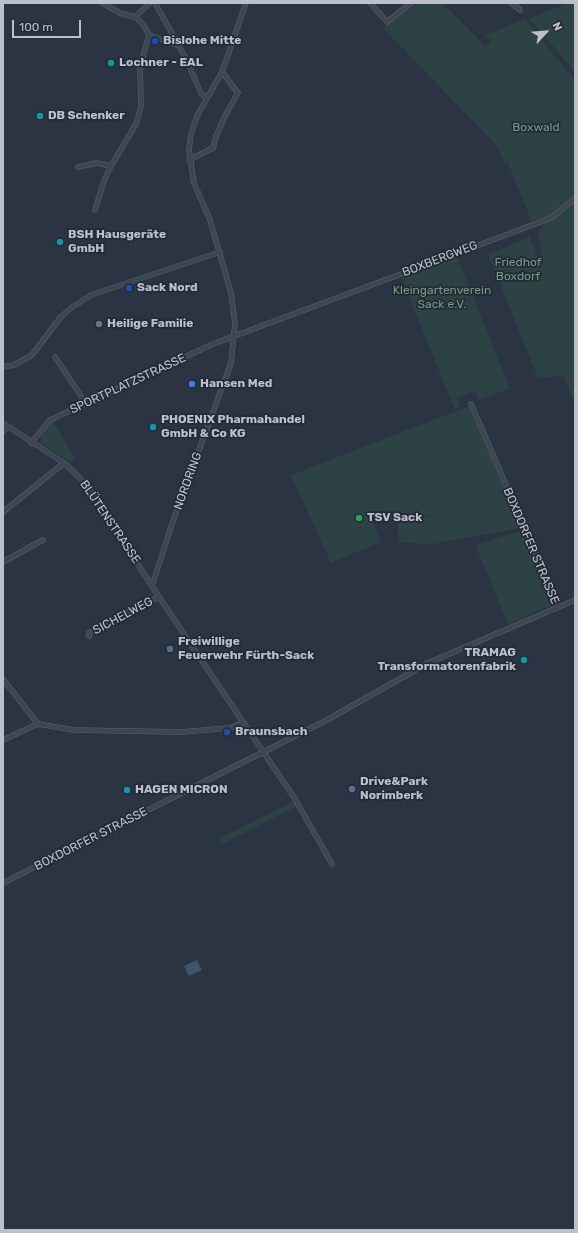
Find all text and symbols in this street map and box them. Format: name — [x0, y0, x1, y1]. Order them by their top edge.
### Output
scale bar — [14, 12, 83, 38]
north arrow — [526, 12, 566, 52]
text: 100 m — [19, 20, 53, 34]
text: N — [550, 20, 565, 33]
place label: Bislohe Mitte — [163, 34, 241, 48]
marker: Bislohe Mitte — [150, 36, 160, 46]
place label: Lochner - EAL — [119, 56, 203, 70]
marker: Lochner - EAL — [106, 58, 116, 68]
place label: DB Schenker — [48, 109, 125, 123]
marker: DB Schenker — [35, 111, 45, 121]
park label: Boxwald — [512, 121, 560, 135]
place label: BSH Hausgeräte GmbH — [68, 228, 166, 256]
marker: BSH Hausgeräte GmbH — [55, 237, 65, 247]
street label: BOXBERGWEG — [400, 238, 480, 280]
park label: Friedhof Boxdorf — [495, 256, 541, 284]
place label: Sack Nord — [137, 281, 198, 295]
marker: Sack Nord — [124, 283, 134, 293]
park label: Kleingartenverein Sack e.V. — [393, 284, 491, 312]
place label: Heilige Familie — [107, 317, 193, 331]
marker: Heilige Familie — [94, 319, 104, 329]
street label: SPORTPLATZSTRASSE — [68, 351, 188, 417]
place label: Hansen Med — [200, 377, 272, 391]
marker: Hansen Med — [187, 379, 197, 389]
place label: PHOENIX Pharmahandel GmbH & Co KG — [161, 413, 305, 441]
marker: PHOENIX Pharmahandel GmbH & Co KG — [148, 422, 158, 432]
street label: NORDRING — [171, 450, 205, 512]
street label: BLÜTENSTRASSE — [77, 477, 143, 567]
street label: BOXDORFER STRASSE — [500, 486, 562, 606]
place label: TSV Sack — [367, 511, 422, 525]
marker: TSV Sack — [354, 513, 364, 523]
street label: SICHELWEG — [91, 594, 155, 638]
place label: Freiwillige Feuerwehr Fürth-Sack — [178, 635, 314, 663]
marker: Freiwillige Feuerwehr Fürth-Sack — [165, 644, 175, 654]
place label: TRAMAG Transformatorenfabrik — [377, 646, 516, 674]
marker: TRAMAG Transformatorenfabrik — [519, 655, 529, 665]
place label: Braunsbach — [235, 725, 307, 739]
marker: Braunsbach — [222, 727, 232, 737]
place label: Drive&Park Norimberk — [360, 775, 428, 803]
place label: HAGEN MICRON — [135, 783, 228, 797]
marker: Drive&Park Norimberk — [347, 784, 357, 794]
marker: HAGEN MICRON — [122, 785, 132, 795]
street label: BOXDORFER STRASSE — [32, 804, 150, 874]

